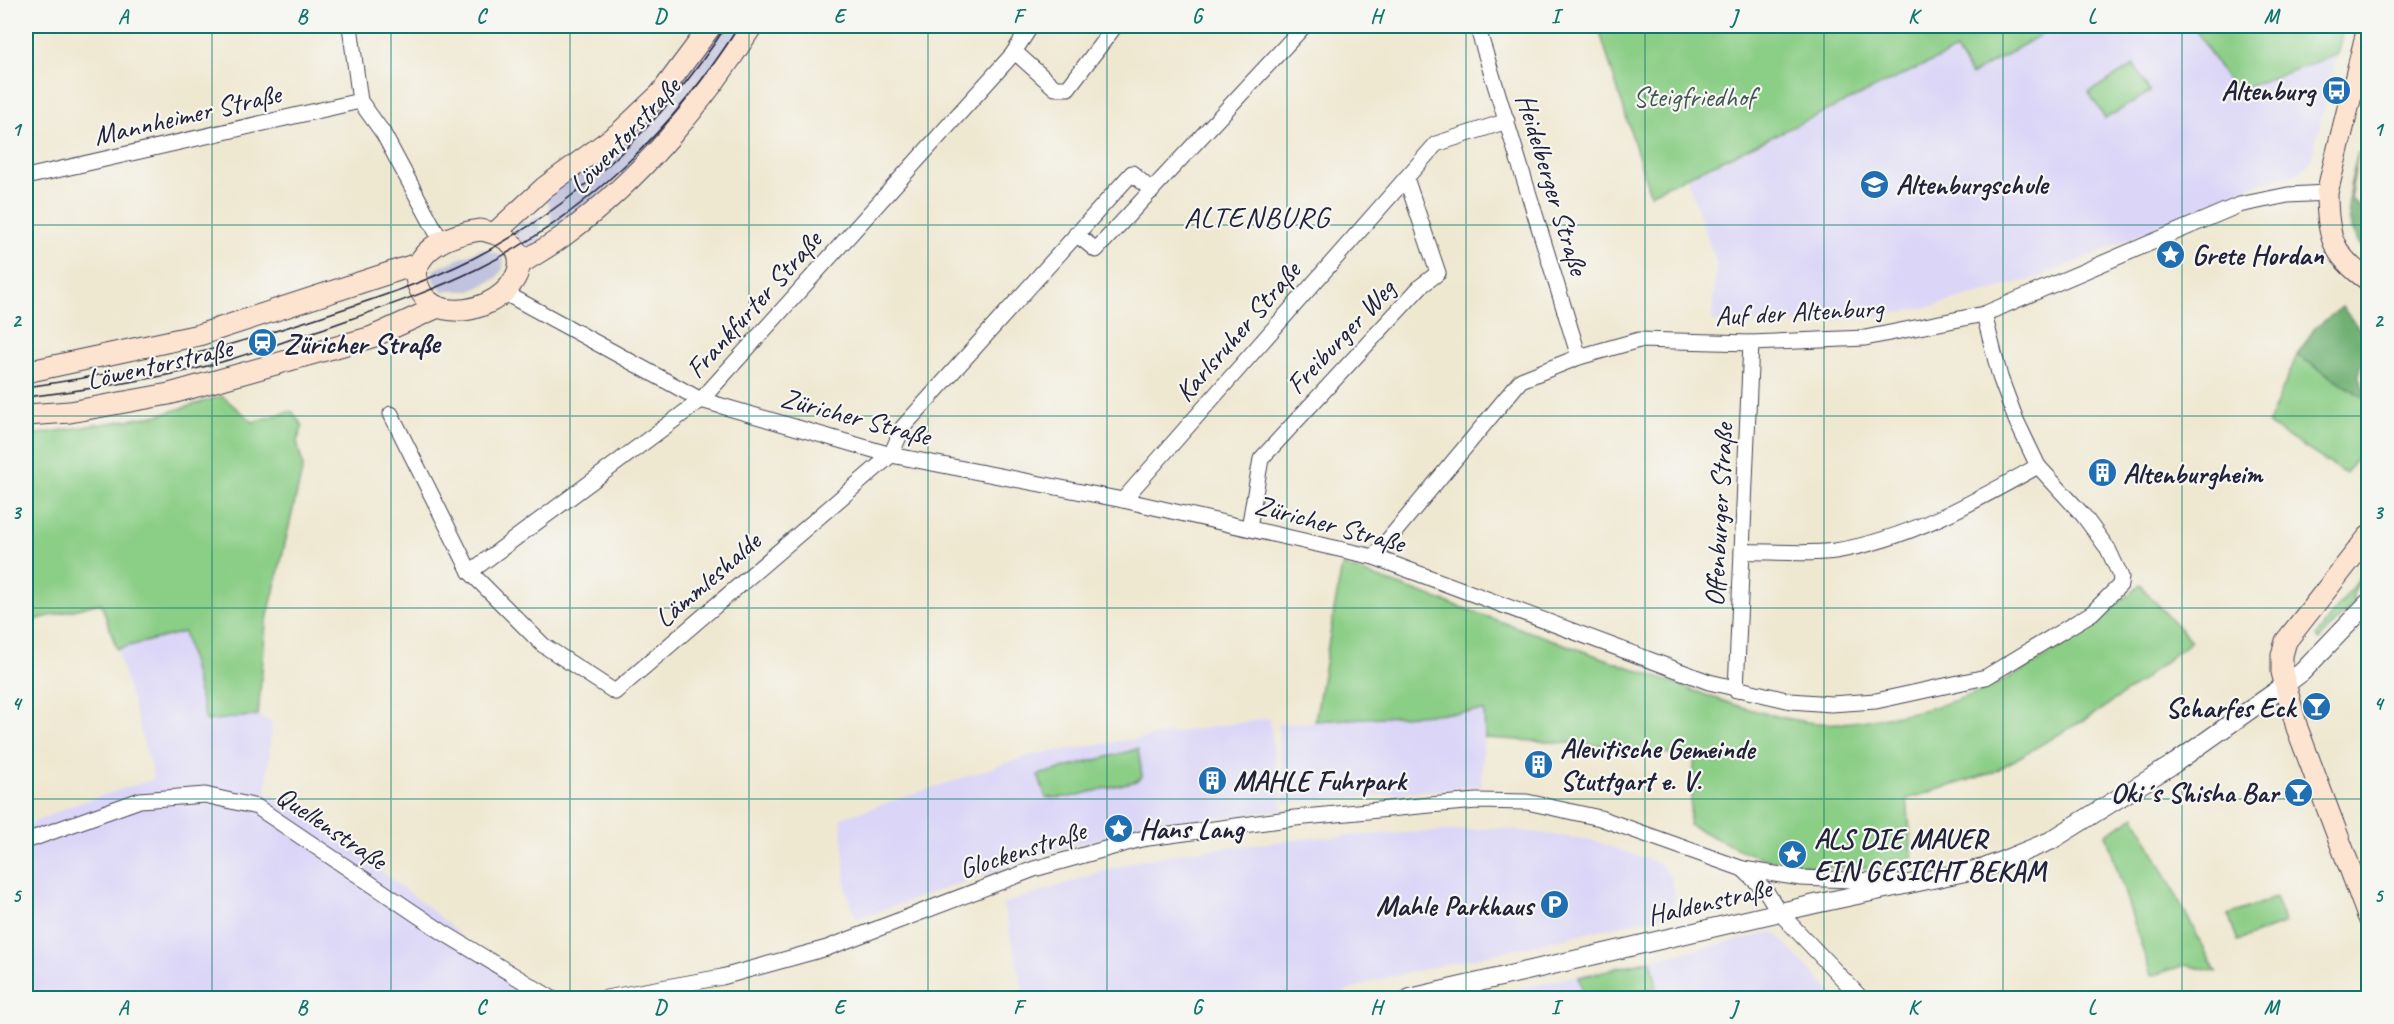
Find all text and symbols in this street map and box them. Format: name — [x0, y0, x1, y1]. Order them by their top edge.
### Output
text: A — [118, 4, 130, 29]
text: B — [297, 4, 309, 29]
text: C — [476, 4, 488, 29]
text: D — [654, 4, 668, 29]
text: E — [834, 4, 848, 29]
text: F — [1013, 4, 1027, 29]
text: G — [1192, 4, 1205, 29]
text: H — [1370, 4, 1385, 29]
text: I — [1551, 4, 1564, 29]
text: J — [1729, 4, 1741, 29]
text: K — [1908, 4, 1922, 29]
text: L — [2088, 4, 2098, 29]
text: M — [2264, 4, 2281, 29]
street label: Löwentorstraße — [561, 68, 689, 201]
place label: Altenburg — [2221, 73, 2318, 108]
bus stop icon: Altenburg — [2320, 74, 2352, 106]
street label: Mannheimer Straße — [90, 76, 286, 153]
park label: Steigfriedhof — [1633, 79, 1761, 114]
street label: Heidelberger Straße — [1508, 89, 1597, 281]
text: 1 — [12, 117, 23, 142]
text: 1 — [2374, 117, 2385, 142]
place label: Altenburgschule — [1896, 167, 2050, 202]
school or university icon: Altenburgschule — [1859, 168, 1891, 200]
district label: ALTENBURG — [1184, 198, 1332, 236]
street label: Frankfurter Straße — [678, 222, 830, 385]
place label: Grete Hordan — [2192, 237, 2325, 272]
place icon: Grete Hordan — [2155, 238, 2187, 270]
street label: Karlsruher Straße — [1167, 253, 1309, 409]
street label: Freiburger Weg — [1278, 270, 1404, 401]
street label: Auf der Altenburg — [1714, 290, 1886, 333]
text: 2 — [12, 308, 23, 333]
text: 2 — [2374, 308, 2385, 333]
place label: Züricher Straße — [284, 326, 442, 361]
station icon: Züricher Straße — [247, 327, 279, 359]
street label: Löwentorstraße — [83, 329, 237, 397]
street label: Züricher Straße — [777, 380, 936, 454]
street label: Offenburger Straße — [1696, 421, 1741, 608]
place label: Altenburgheim — [2123, 456, 2264, 491]
building icon: Altenburgheim — [2086, 457, 2118, 489]
street label: Züricher Straße — [1251, 487, 1410, 561]
text: 3 — [12, 500, 23, 525]
text: 3 — [2374, 500, 2385, 525]
street label: Lämmleshalde — [647, 523, 769, 635]
place label: Scharfes Eck — [2166, 690, 2298, 725]
text: 4 — [12, 691, 24, 716]
bar icon: Scharfes Eck — [2300, 691, 2332, 723]
text: 4 — [2374, 691, 2386, 716]
place label: Alevitische Gemeinde Stuttgart e. V. — [1560, 731, 1757, 798]
building icon: Alevitische Gemeinde Stuttgart e. V. — [1523, 748, 1555, 780]
place label: MAHLE Fuhrpark — [1233, 763, 1408, 798]
building icon: MAHLE Fuhrpark — [1196, 764, 1228, 796]
place label: Oki´s Shisha Bar — [2111, 775, 2281, 810]
bar icon: Oki´s Shisha Bar — [2283, 776, 2315, 808]
street label: Quellenstraße — [270, 778, 395, 878]
place label: Hans Lang — [1139, 811, 1245, 846]
street label: Glockenstraße — [954, 812, 1092, 886]
place icon: Hans Lang — [1102, 812, 1134, 844]
place label: ALS DIE MAUER EIN GESICHT BEKAM — [1814, 821, 2049, 888]
place icon: ALS DIE MAUER EIN GESICHT BEKAM — [1777, 838, 1809, 870]
street label: Haldenstraße — [1644, 870, 1776, 933]
text: 5 — [12, 883, 23, 908]
text: 5 — [2374, 883, 2385, 908]
place label: Mahle Parkhaus — [1376, 888, 1536, 923]
parking icon: Mahle Parkhaus — [1538, 889, 1570, 921]
text: A — [118, 995, 130, 1020]
text: B — [297, 995, 309, 1020]
text: C — [476, 995, 488, 1020]
text: D — [654, 995, 668, 1020]
text: E — [834, 995, 848, 1020]
text: F — [1013, 995, 1027, 1020]
text: G — [1192, 995, 1205, 1020]
text: H — [1370, 995, 1385, 1020]
text: I — [1551, 995, 1564, 1020]
text: J — [1729, 995, 1741, 1020]
text: K — [1908, 995, 1922, 1020]
text: L — [2088, 995, 2098, 1020]
text: M — [2264, 995, 2281, 1020]

